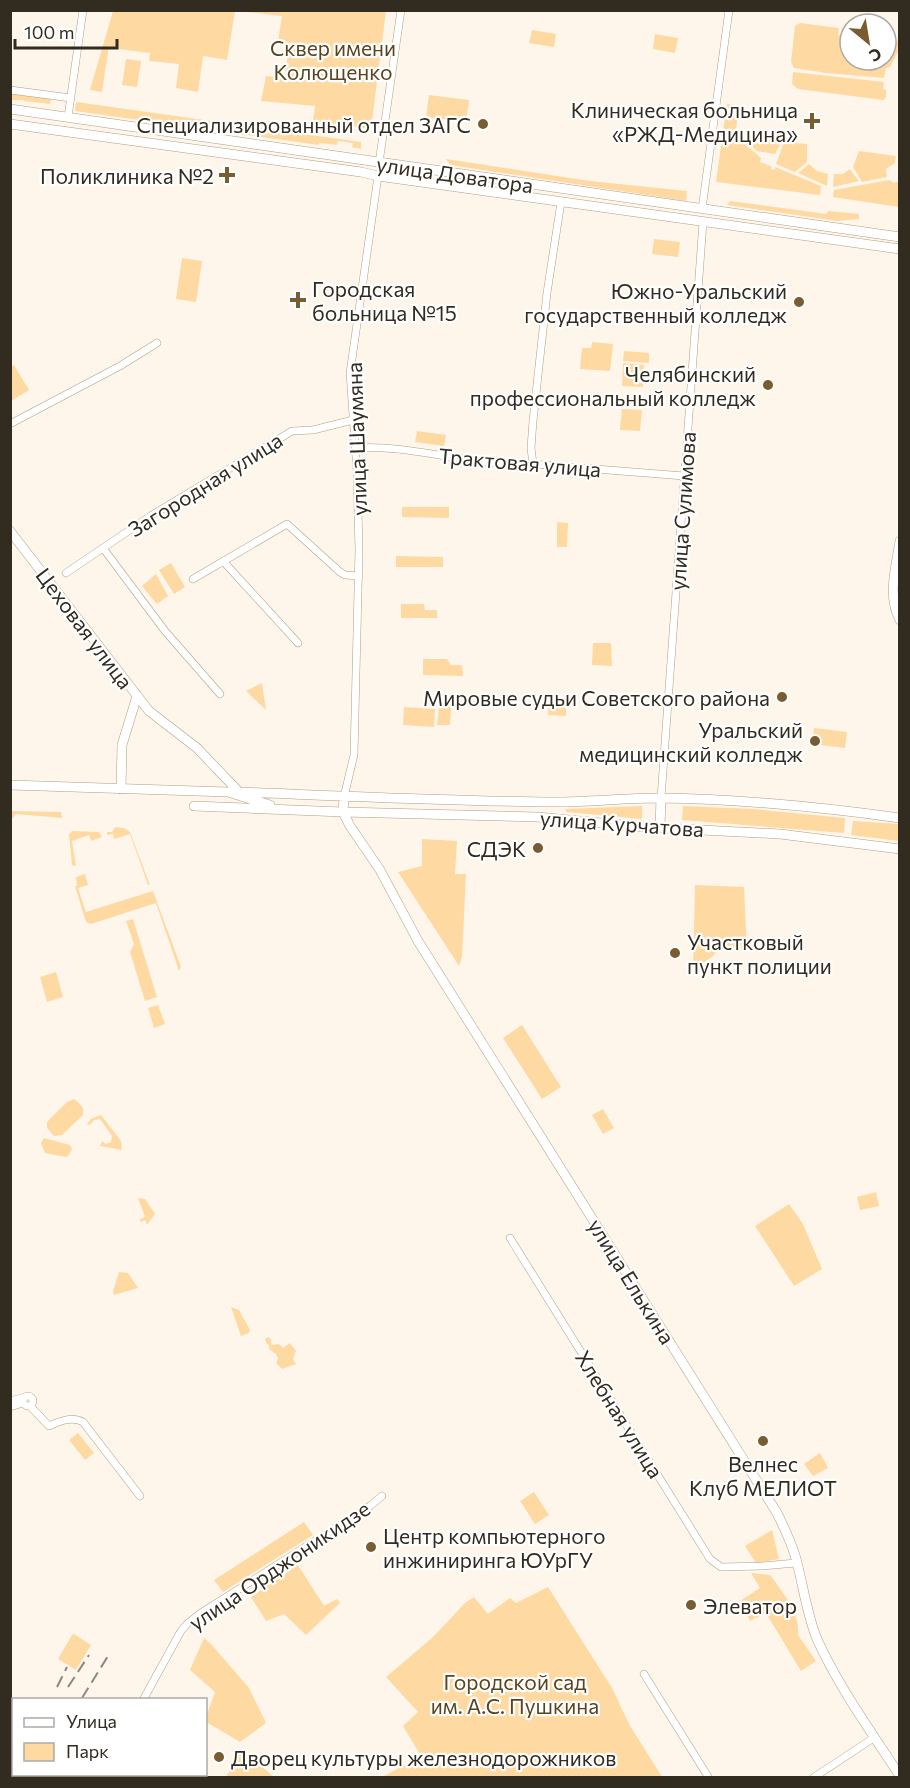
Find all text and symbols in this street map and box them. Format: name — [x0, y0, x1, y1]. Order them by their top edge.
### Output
scale bar — [15, 12, 117, 50]
north arrow — [838, 12, 898, 72]
text: 100 m — [24, 21, 74, 43]
park label: Сквер имени Колющенко — [270, 35, 396, 84]
text: С — [866, 44, 885, 66]
place label: Клиническая больница «РЖД-Медицина» — [571, 97, 798, 146]
place label: Специализированный отдел ЗАГС — [137, 112, 471, 137]
marker: Клиническая больница «РЖД-Медицина» — [803, 112, 821, 130]
marker: Специализированный отдел ЗАГС — [476, 117, 490, 131]
street label: улица Доватора — [375, 151, 535, 197]
place label: Поликлиника №2 — [40, 163, 214, 188]
marker: Поликлиника №2 — [218, 166, 236, 184]
place label: Городская больница №15 — [312, 276, 457, 325]
place label: Южно-Уральский государственный колледж — [524, 278, 787, 327]
marker: Городская больница №15 — [289, 291, 307, 309]
marker: Южно-Уральский государственный колледж — [792, 295, 806, 309]
place label: Челябинский профессиональный колледж — [470, 361, 756, 410]
street label: улица Шаумяна — [341, 362, 371, 516]
marker: Челябинский профессиональный колледж — [761, 378, 775, 392]
street label: Загородная улица — [123, 427, 287, 541]
street label: улица Сулимова — [664, 431, 700, 591]
street label: Трактовая улица — [438, 442, 602, 482]
street label: Цеховая улица — [31, 563, 139, 693]
place label: Мировые судьи Советского района — [423, 685, 770, 710]
marker: Мировые судьи Советского района — [775, 690, 789, 704]
place label: Уральский медицинский колледж — [579, 717, 803, 766]
marker: Уральский медицинский колледж — [808, 734, 822, 748]
street label: улица Курчатова — [539, 805, 705, 841]
place label: СДЭК — [467, 836, 526, 861]
marker: СДЭК — [531, 841, 545, 855]
place label: Участковый пункт полиции — [687, 929, 832, 978]
marker: Участковый пункт полиции — [668, 946, 682, 960]
street label: улица Елькина — [584, 1214, 680, 1348]
street label: Хлебная улица — [571, 1346, 669, 1482]
marker: Велнес Клуб МЕЛИОТ — [756, 1434, 770, 1448]
place label: Велнес Клуб МЕЛИОТ — [689, 1451, 837, 1500]
street label: улица Орджоникидзе — [184, 1495, 374, 1635]
place label: Центр компьютерного инжиниринга ЮУрГУ — [383, 1523, 605, 1572]
marker: Центр компьютерного инжиниринга ЮУрГУ — [364, 1540, 378, 1554]
place label: Элеватор — [703, 1593, 797, 1618]
marker: Элеватор — [684, 1598, 698, 1612]
park label: Городской сад им. А.С. Пушкина — [431, 1669, 599, 1718]
legend — [12, 1698, 207, 1776]
text: Улица — [66, 1710, 117, 1732]
text: Парк — [66, 1740, 109, 1762]
place label: Дворец культуры железнодорожников — [231, 1745, 616, 1770]
marker: Дворец культуры железнодорожников — [212, 1750, 226, 1764]

